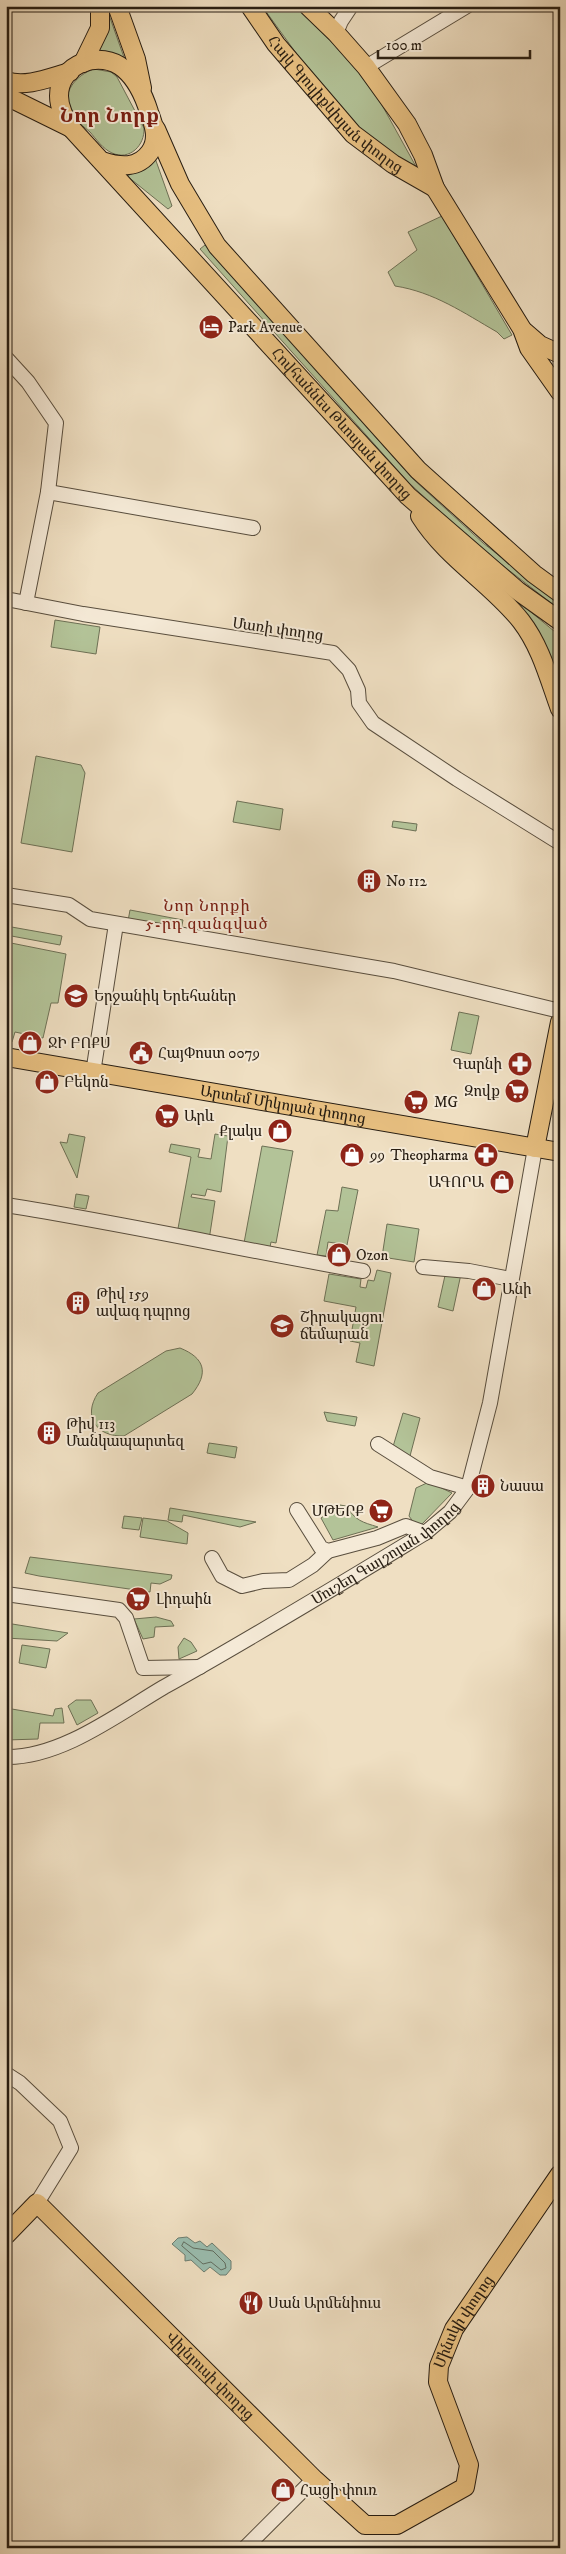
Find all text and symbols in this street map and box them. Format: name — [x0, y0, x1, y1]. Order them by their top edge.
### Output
scale bar — [378, 28, 531, 60]
street label: Հայկ Գյուլիքևխյան փողոց — [263, 32, 406, 178]
text: 100 m — [386, 36, 422, 55]
district label: Նոր Նորք — [60, 104, 160, 129]
hotel icon: Park Avenue — [198, 314, 224, 340]
place label: Park Avenue — [228, 318, 303, 337]
street label: Հովհաննես Թևոսյան փողոց — [267, 344, 416, 504]
street label: Մառի փողոց — [231, 614, 325, 645]
building icon: No 112 — [356, 868, 382, 894]
place label: No 112 — [386, 872, 428, 891]
district label: Նոր Նորքի 5-րդ զանգված — [145, 896, 269, 934]
school or university icon: Երջանիկ Երեհաներ — [63, 983, 89, 1009]
place label: Երջանիկ Երեհաներ — [94, 987, 237, 1006]
shop icon: ՋԻ ԲՈՔՍ — [17, 1030, 43, 1056]
place label: ՋԻ ԲՈՔՍ — [48, 1034, 111, 1053]
public building icon: ՀայՓոստ 0079 — [128, 1040, 154, 1066]
place label: ՀայՓոստ 0079 — [158, 1044, 260, 1063]
pharmacy icon: Գարնի — [507, 1051, 533, 1077]
place label: Գարնի — [453, 1055, 502, 1074]
shop icon: Բեկոն — [34, 1069, 60, 1095]
place label: Բեկոն — [64, 1073, 109, 1092]
supermarket icon: Զովք — [504, 1078, 530, 1104]
street label: Արտեմ Միկոյան փողոց — [199, 1081, 367, 1129]
place label: Զովք — [464, 1082, 500, 1101]
supermarket icon: MG — [403, 1089, 429, 1115]
place label: MG — [434, 1093, 459, 1112]
supermarket icon: Արև — [154, 1103, 180, 1129]
place label: Արև — [184, 1107, 215, 1126]
shop icon: Քլակս — [267, 1118, 293, 1144]
place label: Քլակս — [219, 1122, 262, 1141]
shop icon: 99 — [339, 1142, 365, 1168]
pharmacy icon: Theopharma — [473, 1142, 499, 1168]
place label: 99 — [369, 1146, 385, 1165]
place label: Theopharma — [390, 1146, 469, 1165]
shop icon: ԱԳՈՐԱ — [489, 1169, 515, 1195]
place label: ԱԳՈՐԱ — [429, 1173, 484, 1192]
shop icon: Ozon — [326, 1242, 352, 1268]
place label: Ozon — [356, 1246, 388, 1265]
shop icon: Անի — [471, 1276, 497, 1302]
place label: Անի — [502, 1280, 532, 1299]
place label: Թիվ 159 ավագ դպրոց — [96, 1285, 190, 1321]
building icon: Թիվ 159 ավագ դպրոց — [65, 1290, 91, 1316]
place label: Շիրակացու ճեմարան — [300, 1308, 384, 1344]
school or university icon: Շիրակացու ճեմարան — [269, 1313, 295, 1339]
place label: Թիվ 113 Մանկապարտեզ — [66, 1415, 185, 1451]
building icon: Թիվ 113 Մանկապարտեզ — [36, 1420, 62, 1446]
building icon: Նասա — [470, 1473, 496, 1499]
place label: Նասա — [500, 1477, 544, 1496]
supermarket icon: ՄԹԵՐՔ — [368, 1498, 394, 1524]
street label: Մուշեղ Գալշոյան փողոց — [308, 1499, 464, 1609]
place label: ՄԹԵՐՔ — [312, 1502, 364, 1521]
supermarket icon: Լիդաին — [125, 1586, 151, 1612]
place label: Լիդաին — [156, 1590, 212, 1609]
street label: Մինսկի փողոց — [430, 2272, 498, 2371]
restaurant icon: Սան Արմենիուս — [238, 2290, 264, 2316]
place label: Սան Արմենիուս — [268, 2294, 381, 2313]
street label: Վիլնյուսի փողոց — [161, 2328, 258, 2424]
shop icon: Հացի փուռ — [270, 2477, 296, 2503]
place label: Հացի փուռ — [300, 2481, 377, 2500]

